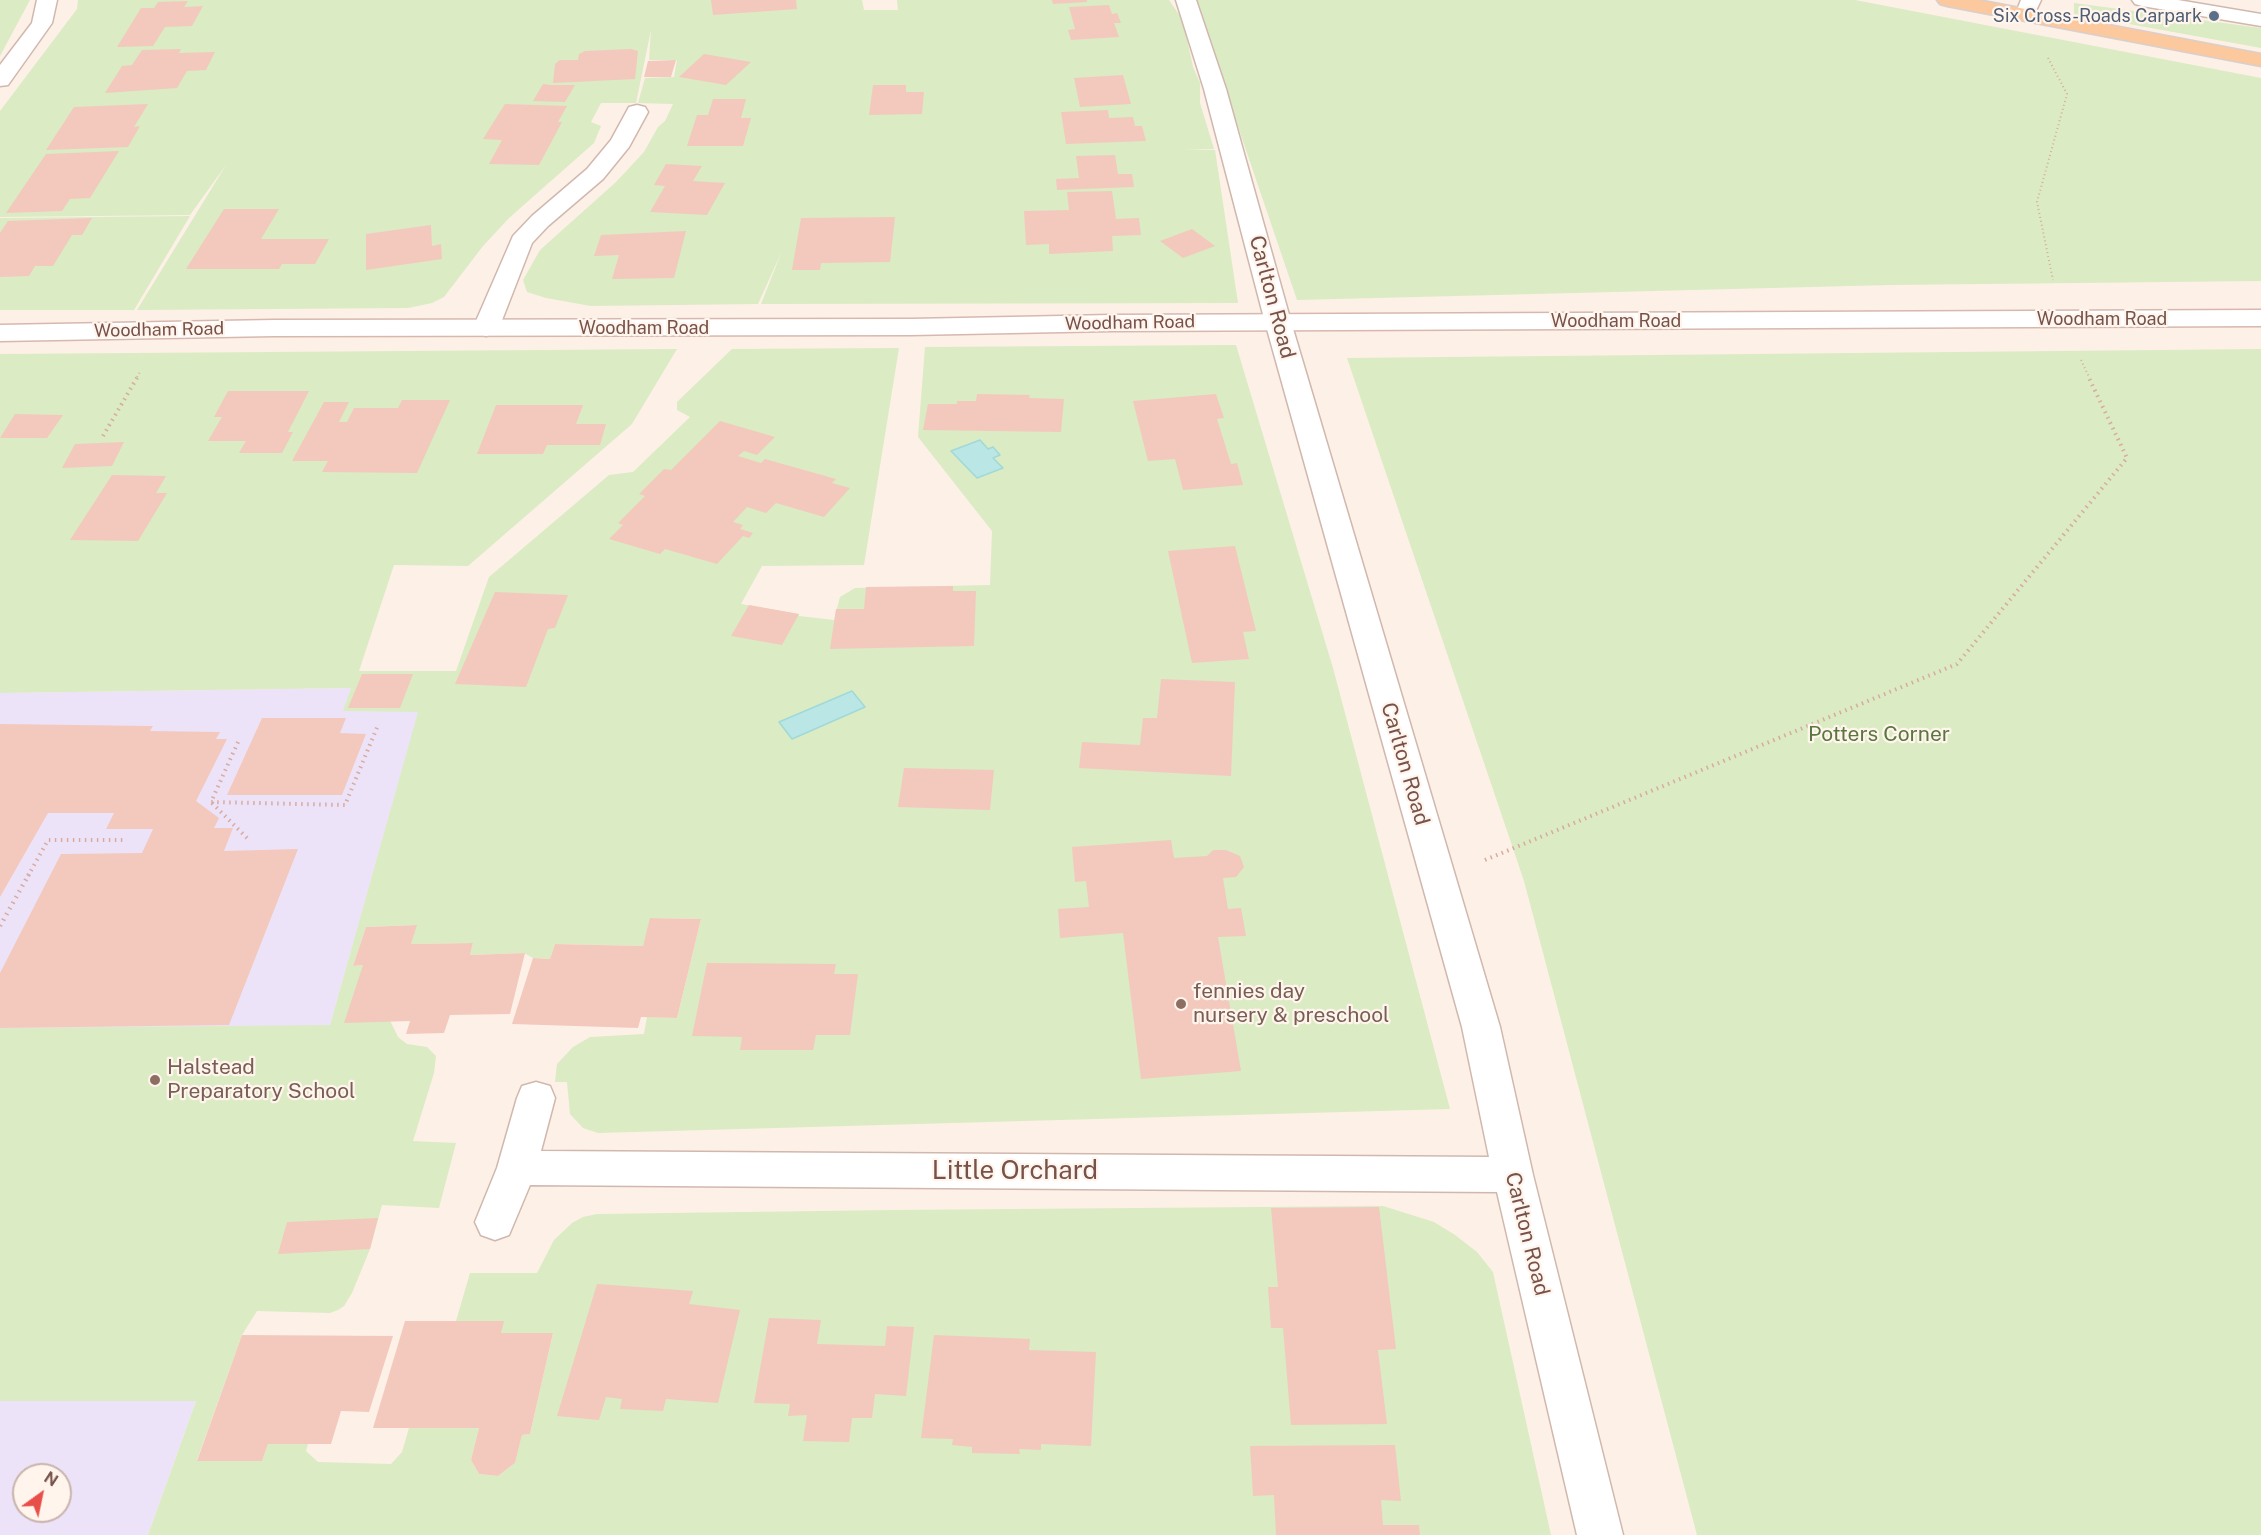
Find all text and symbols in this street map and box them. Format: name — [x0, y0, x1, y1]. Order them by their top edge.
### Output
place label: Six Cross-Roads Carpark — [1993, 5, 2202, 27]
marker: Six Cross-Roads Carpark — [2207, 9, 2221, 23]
street label: Carlton Road — [1243, 233, 1301, 361]
street label: Woodham Road — [2037, 308, 2167, 330]
street label: Woodham Road — [1551, 310, 1681, 332]
street label: Woodham Road — [1065, 311, 1195, 335]
street label: Woodham Road — [579, 317, 709, 339]
street label: Woodham Road — [94, 318, 224, 342]
street label: Carlton Road — [1375, 700, 1435, 828]
park label: Potters Corner — [1808, 722, 1950, 748]
place label: fennies day nursery & preschool — [1193, 979, 1389, 1029]
marker: fennies day nursery & preschool — [1174, 997, 1188, 1011]
place label: Halstead Preparatory School — [167, 1055, 355, 1105]
marker: Halstead Preparatory School — [148, 1073, 162, 1087]
street label: Little Orchard — [932, 1155, 1098, 1187]
street label: Carlton Road — [1499, 1170, 1555, 1298]
north arrow — [12, 1463, 72, 1523]
text: N — [41, 1468, 61, 1491]

